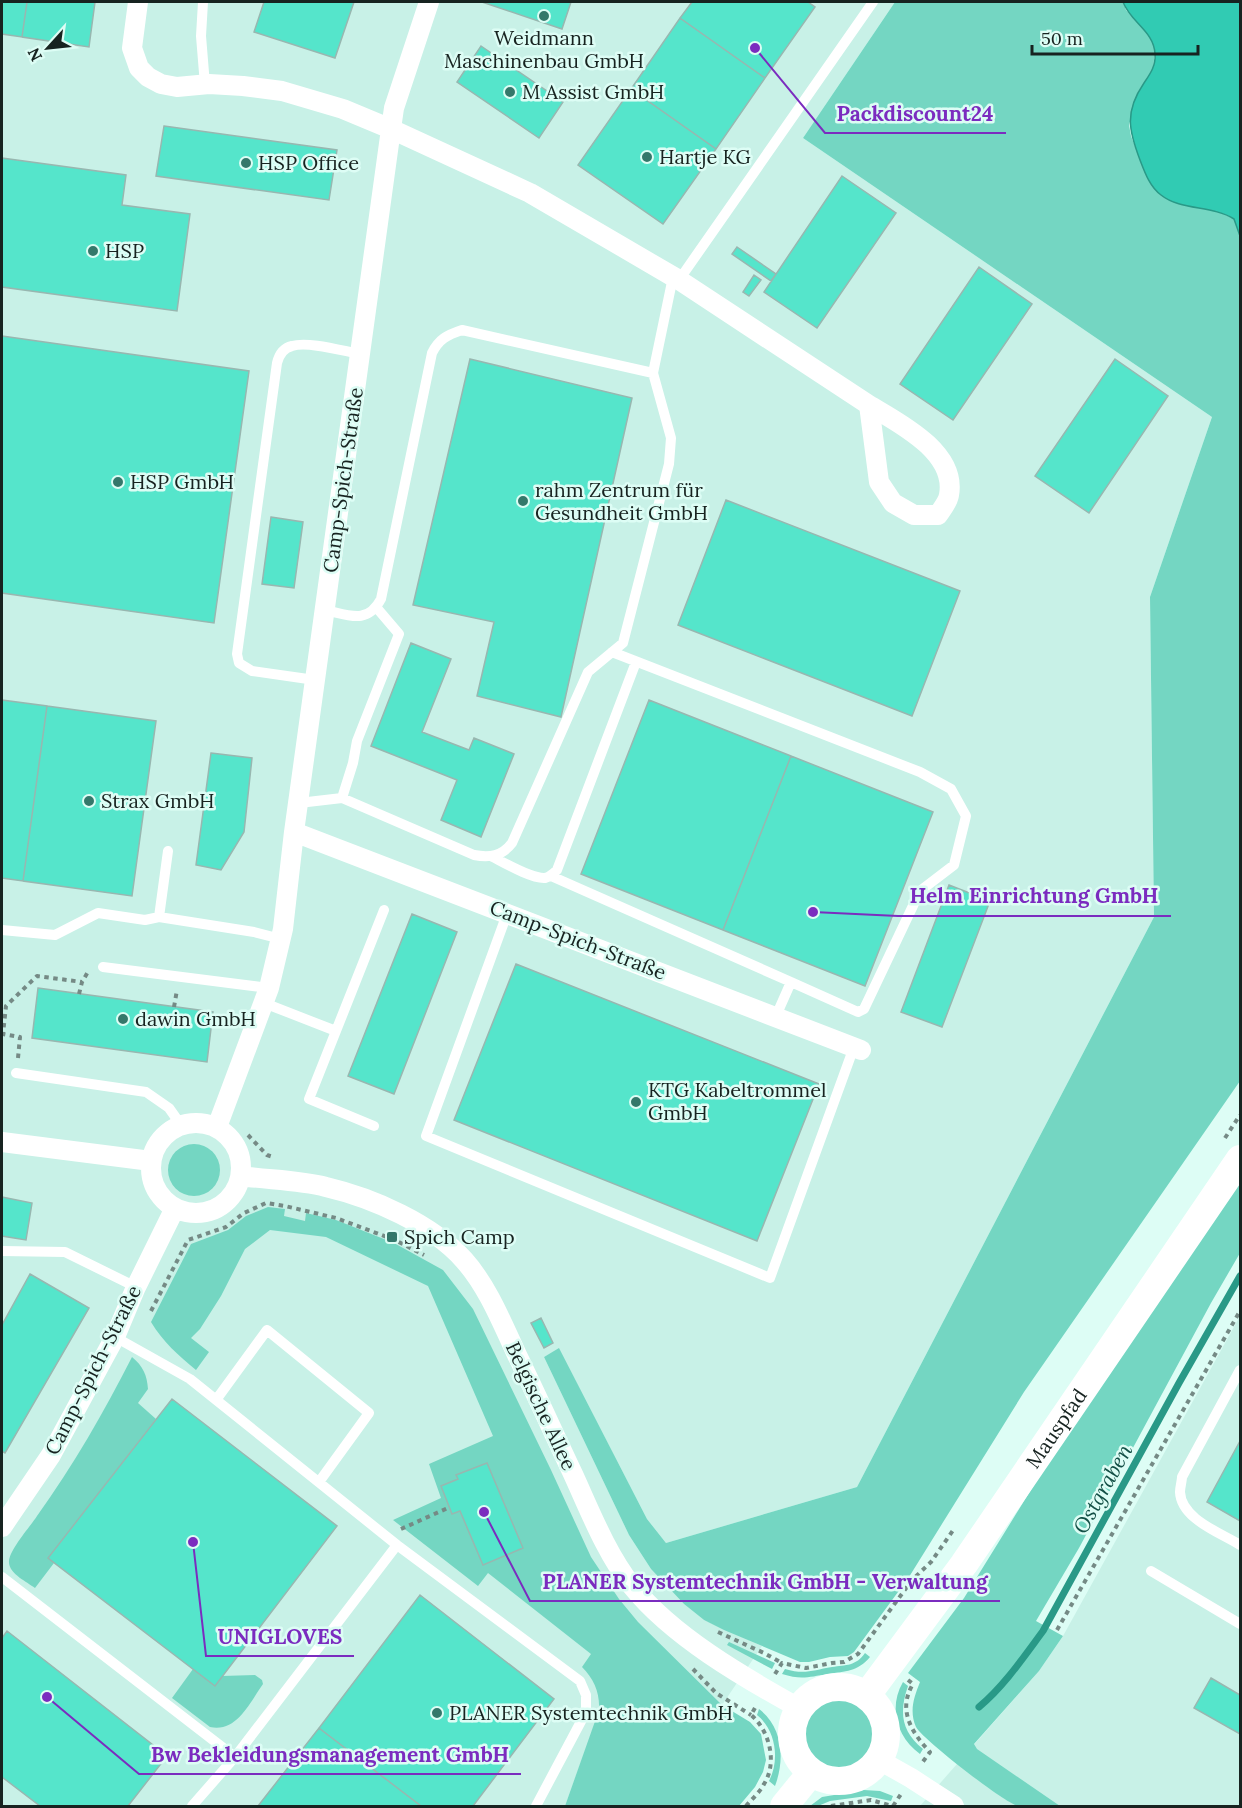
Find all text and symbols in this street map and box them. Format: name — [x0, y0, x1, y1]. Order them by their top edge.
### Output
marker: Weidmann Maschinenbau GmbH — [537, 9, 551, 23]
north arrow — [18, 18, 78, 78]
scale bar — [1032, 18, 1198, 56]
place label: Weidmann Maschinenbau GmbH — [444, 25, 644, 73]
text: 50 m — [1041, 27, 1083, 50]
text: N — [23, 45, 46, 65]
place label: M Assist GmbH — [522, 79, 664, 104]
marker: M Assist GmbH — [503, 85, 517, 99]
callout: Packdiscount24 — [825, 94, 1006, 133]
text: Packdiscount24 — [837, 100, 993, 127]
place label: Hartje KG — [659, 144, 751, 169]
place label: HSP Office — [258, 150, 359, 175]
marker: Hartje KG — [640, 150, 654, 164]
marker: HSP Office — [239, 156, 253, 170]
place label: HSP — [105, 238, 144, 263]
marker: HSP — [86, 244, 100, 258]
street label: Camp-Spich-Straße — [317, 386, 368, 574]
place label: HSP GmbH — [130, 469, 234, 494]
marker: HSP GmbH — [111, 475, 125, 489]
place label: rahm Zentrum für Gesundheit GmbH — [535, 477, 708, 525]
marker: rahm Zentrum für Gesundheit GmbH — [516, 494, 530, 508]
place label: Strax GmbH — [101, 788, 215, 813]
marker: Strax GmbH — [82, 794, 96, 808]
callout: Helm Einrichtung GmbH — [898, 877, 1171, 916]
text: Helm Einrichtung GmbH — [910, 882, 1158, 909]
street label: Camp-Spich-Straße — [486, 894, 670, 985]
place label: dawin GmbH — [135, 1006, 256, 1031]
marker: dawin GmbH — [116, 1012, 130, 1026]
place label: KTG Kabeltrommel GmbH — [648, 1077, 826, 1125]
marker: KTG Kabeltrommel GmbH — [629, 1095, 643, 1109]
place label: Spich Camp — [404, 1224, 515, 1249]
marker: Spich Camp — [385, 1230, 399, 1244]
street label: Camp-Spich-Straße — [39, 1281, 146, 1459]
street label: Belgische Allee — [501, 1338, 582, 1474]
street label: Mauspfad — [1020, 1384, 1092, 1473]
water label: Ostgraben — [1067, 1439, 1138, 1538]
callout: PLANER Systemtechnik GmbH - Verwaltung — [530, 1562, 1000, 1601]
text: PLANER Systemtechnik GmbH - Verwaltung — [542, 1568, 989, 1595]
callout: UNIGLOVES — [206, 1617, 354, 1656]
text: UNIGLOVES — [218, 1623, 342, 1650]
place label: PLANER Systemtechnik GmbH — [449, 1700, 733, 1725]
marker: PLANER Systemtechnik GmbH — [430, 1706, 444, 1720]
callout: Bw Bekleidungsmanagement GmbH — [139, 1735, 521, 1774]
text: Bw Bekleidungsmanagement GmbH — [151, 1741, 509, 1768]

